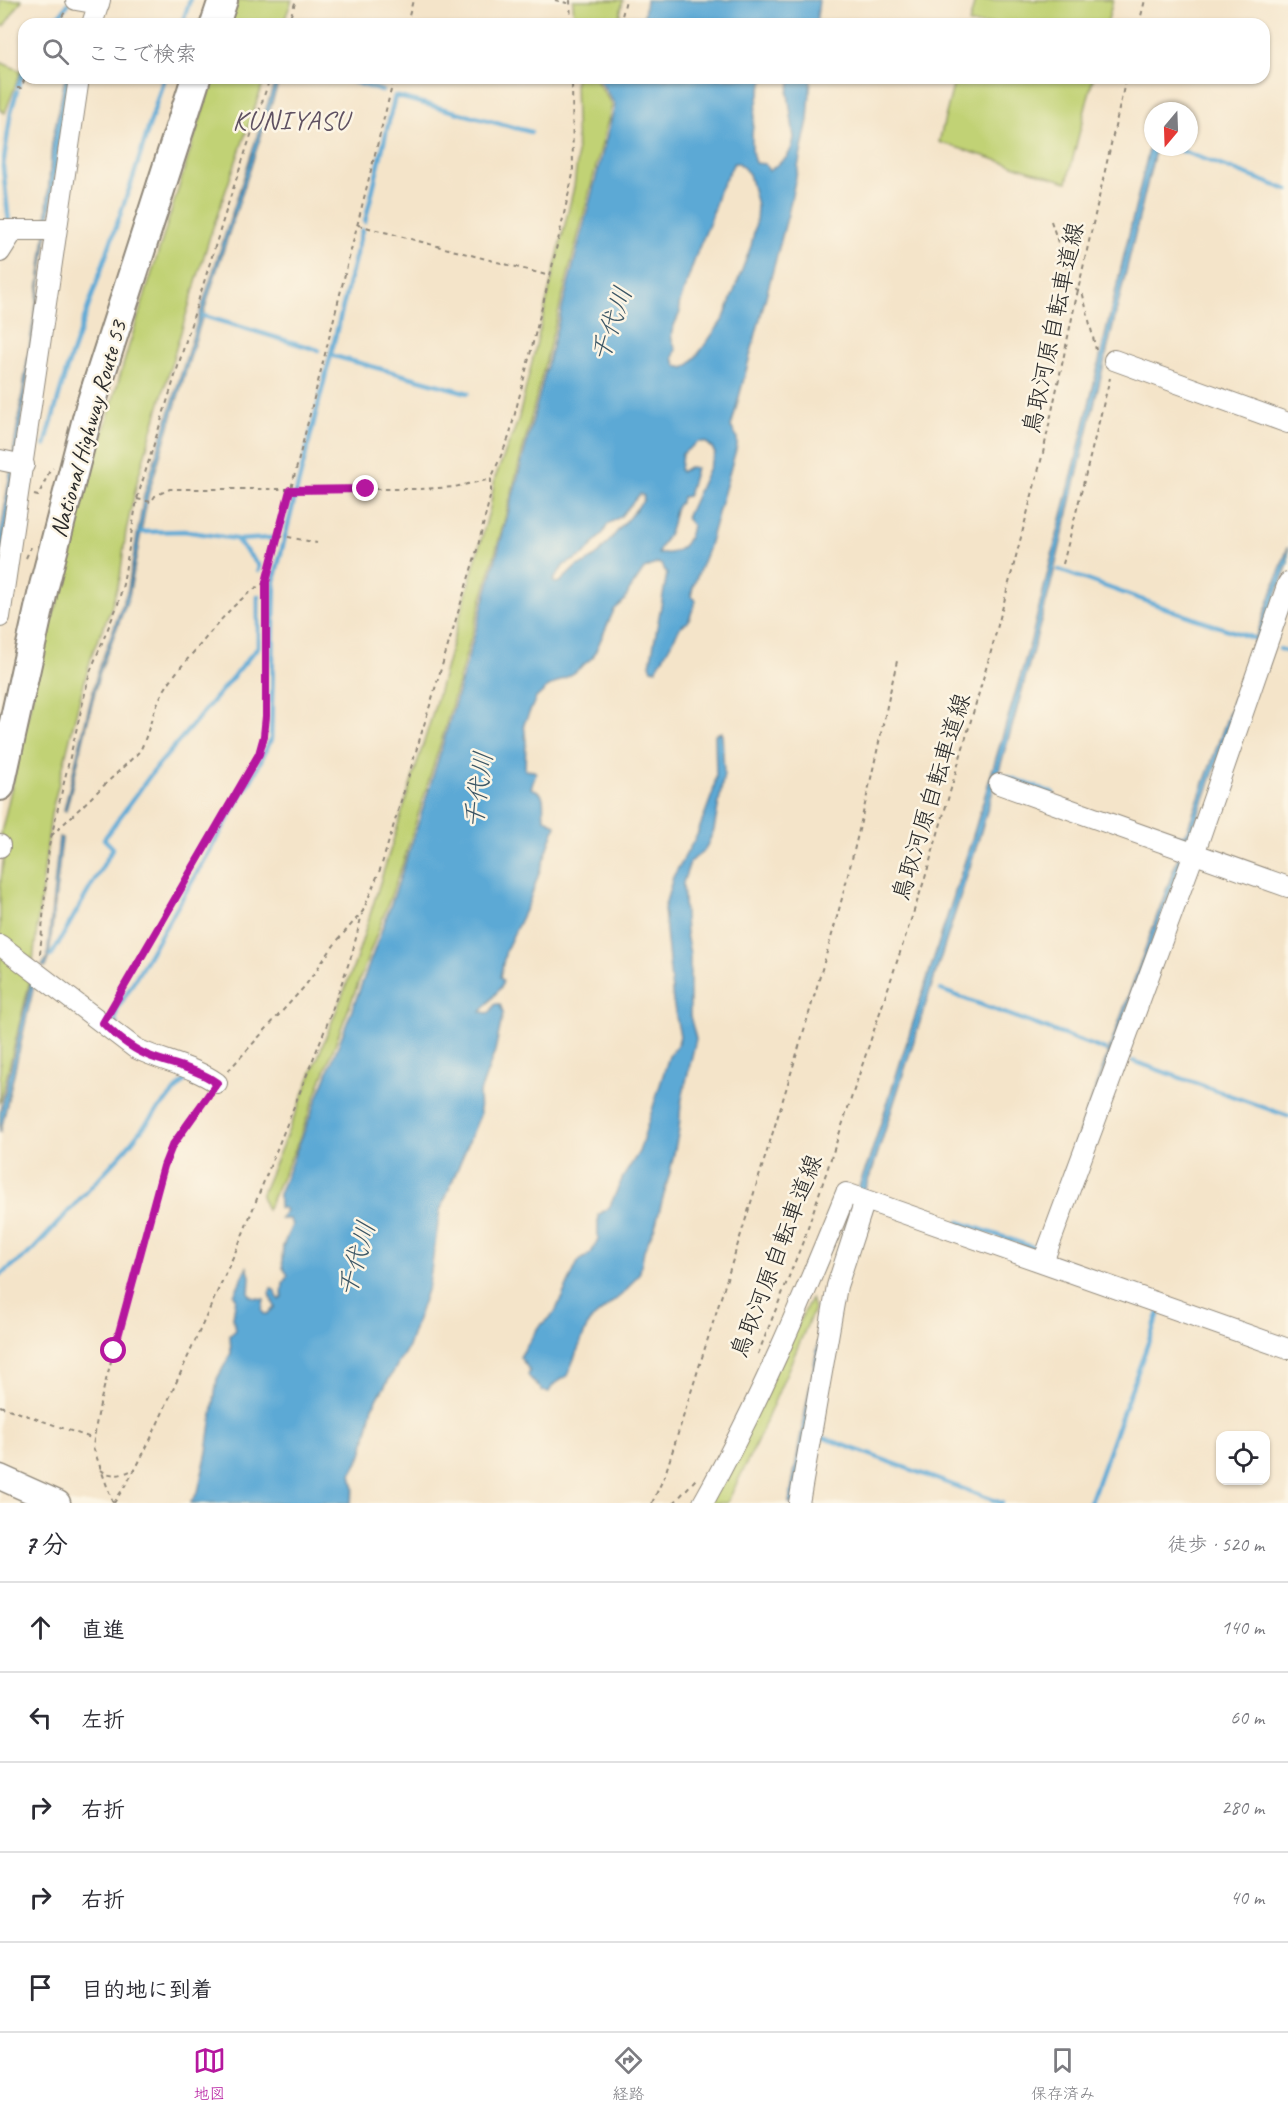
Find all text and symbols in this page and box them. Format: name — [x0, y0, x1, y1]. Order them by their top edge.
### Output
search box — [18, 18, 1270, 84]
icon: search — [39, 35, 72, 68]
text: ここで検索 — [87, 40, 197, 68]
north arrow — [1144, 102, 1198, 156]
district label: KUNIYASU — [232, 103, 353, 137]
street label: 鳥取河原自転車道線 — [1016, 219, 1090, 437]
water label: 千代川 — [583, 282, 640, 366]
street label: National Highway Route 53 — [43, 315, 134, 541]
route end — [352, 475, 378, 501]
street label: 鳥取河原自転車道線 — [885, 689, 977, 905]
water label: 千代川 — [457, 749, 500, 831]
street label: 鳥取河原自転車道線 — [723, 1150, 829, 1362]
water label: 千代川 — [330, 1217, 383, 1301]
route start — [100, 1337, 126, 1363]
map controls — [1216, 1431, 1270, 1485]
button: locate — [1216, 1431, 1270, 1485]
text: 7 分 — [24, 1528, 68, 1561]
text: 徒歩 · 520 m — [1168, 1532, 1264, 1557]
icon: ahead — [24, 1611, 57, 1644]
text: 140 m — [1221, 1615, 1264, 1640]
text: 直進 — [81, 1616, 125, 1644]
icon: left — [24, 1701, 57, 1734]
text: 60 m — [1230, 1705, 1264, 1730]
text: 左折 — [81, 1706, 125, 1734]
icon: right — [24, 1791, 57, 1824]
text: 280 m — [1221, 1795, 1264, 1820]
text: 右折 — [81, 1796, 125, 1824]
icon: right — [24, 1881, 57, 1914]
text: 40 m — [1230, 1885, 1264, 1910]
text: 右折 — [81, 1886, 125, 1914]
icon: arrive — [24, 1971, 57, 2004]
text: 目的地に到着 — [81, 1976, 213, 2004]
tab: 地図 — [193, 2044, 226, 2104]
tab: 経路 — [612, 2044, 645, 2104]
tab: 保存済み — [1031, 2044, 1095, 2104]

